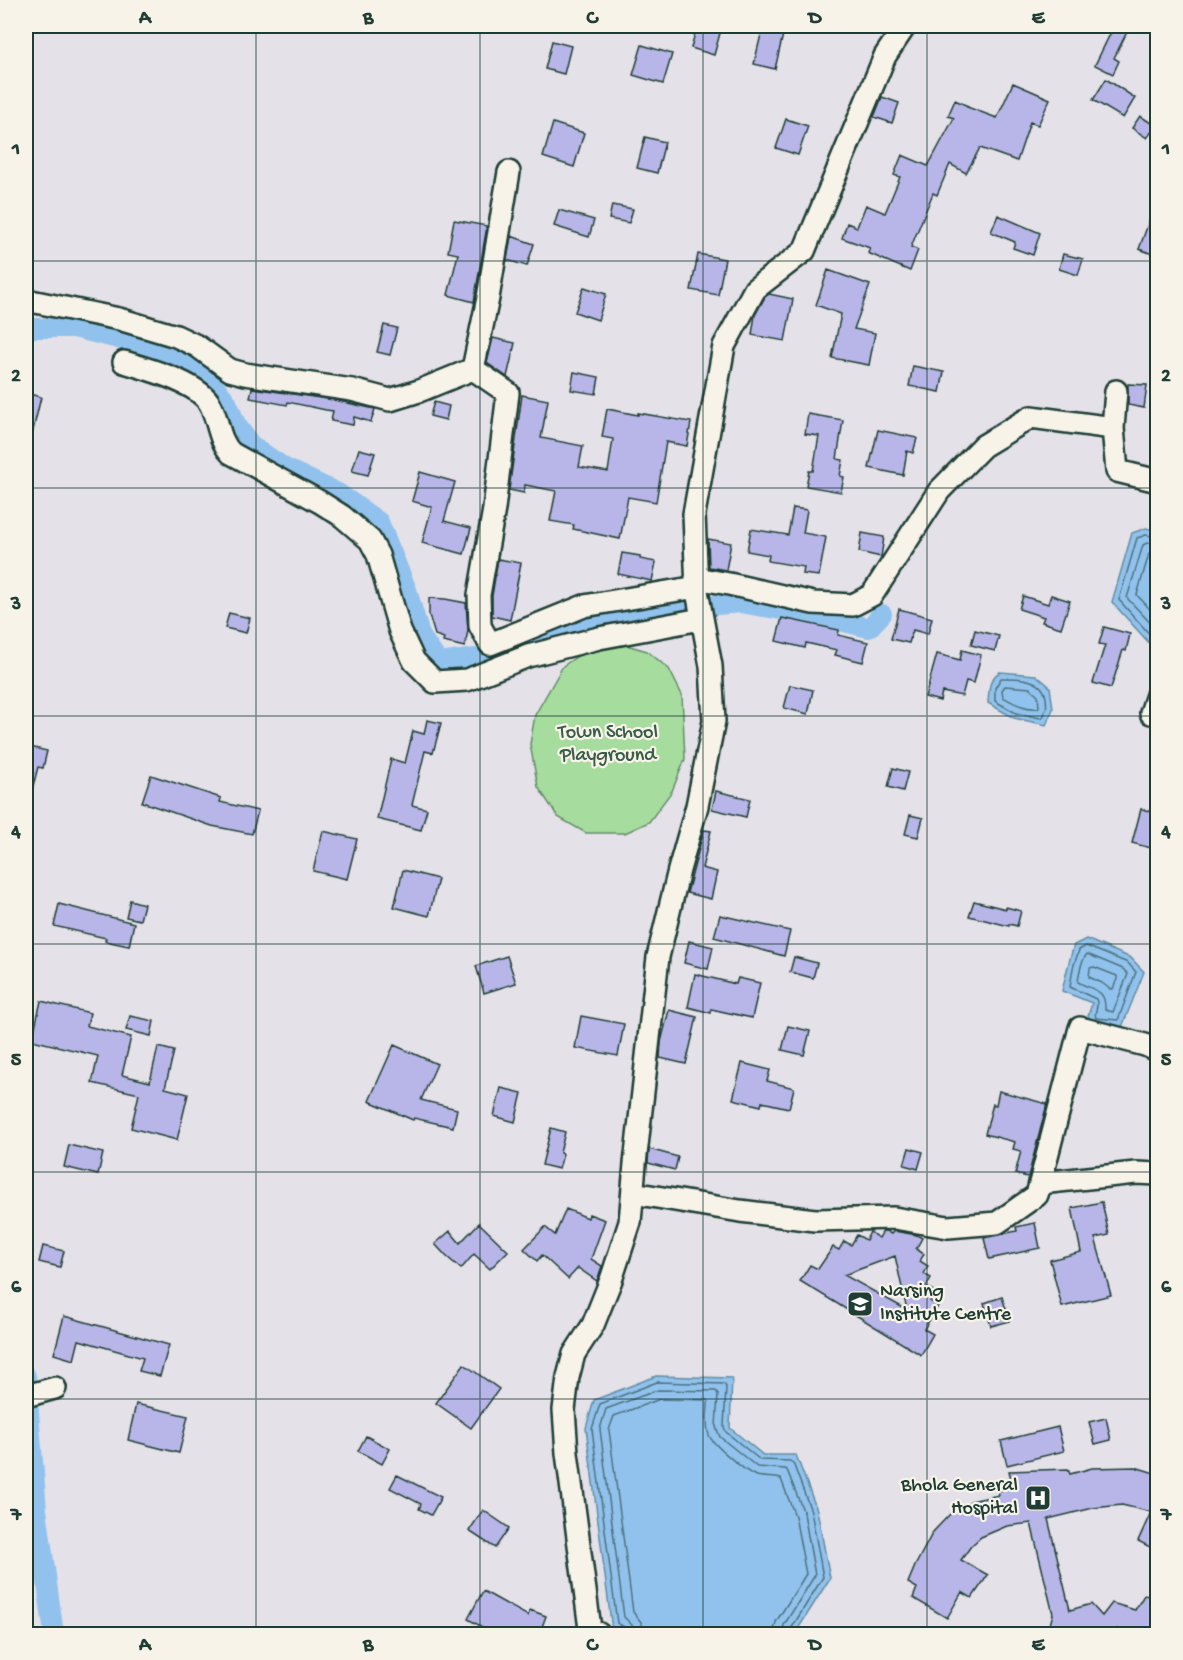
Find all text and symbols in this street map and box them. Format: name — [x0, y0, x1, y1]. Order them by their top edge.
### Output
text: A — [138, 8, 153, 31]
text: B — [362, 8, 374, 31]
text: C — [586, 8, 600, 31]
text: D — [806, 8, 822, 31]
text: E — [1032, 8, 1046, 31]
text: 1 — [11, 139, 20, 162]
text: 1 — [1161, 139, 1170, 162]
text: 2 — [11, 366, 21, 389]
text: 2 — [1161, 366, 1171, 389]
text: 3 — [10, 594, 21, 617]
text: 3 — [1160, 594, 1171, 617]
park label: Town School Playground — [557, 722, 658, 768]
text: 4 — [10, 822, 21, 845]
text: 4 — [1160, 822, 1171, 845]
text: 5 — [11, 1050, 22, 1073]
text: 5 — [1161, 1050, 1172, 1073]
text: 6 — [11, 1277, 22, 1300]
text: 6 — [1161, 1277, 1172, 1300]
place label: Narsing Institute Centre — [880, 1281, 1012, 1327]
school or university icon: Narsing Institute Centre — [845, 1289, 875, 1319]
place label: Bhola General Hospital — [900, 1475, 1018, 1521]
hospital icon: Bhola General Hospital — [1023, 1483, 1053, 1513]
text: 7 — [10, 1505, 23, 1528]
text: 7 — [1160, 1505, 1173, 1528]
text: A — [138, 1635, 153, 1658]
text: B — [362, 1635, 374, 1658]
text: C — [586, 1635, 600, 1658]
text: D — [806, 1635, 822, 1658]
text: E — [1032, 1635, 1046, 1658]

